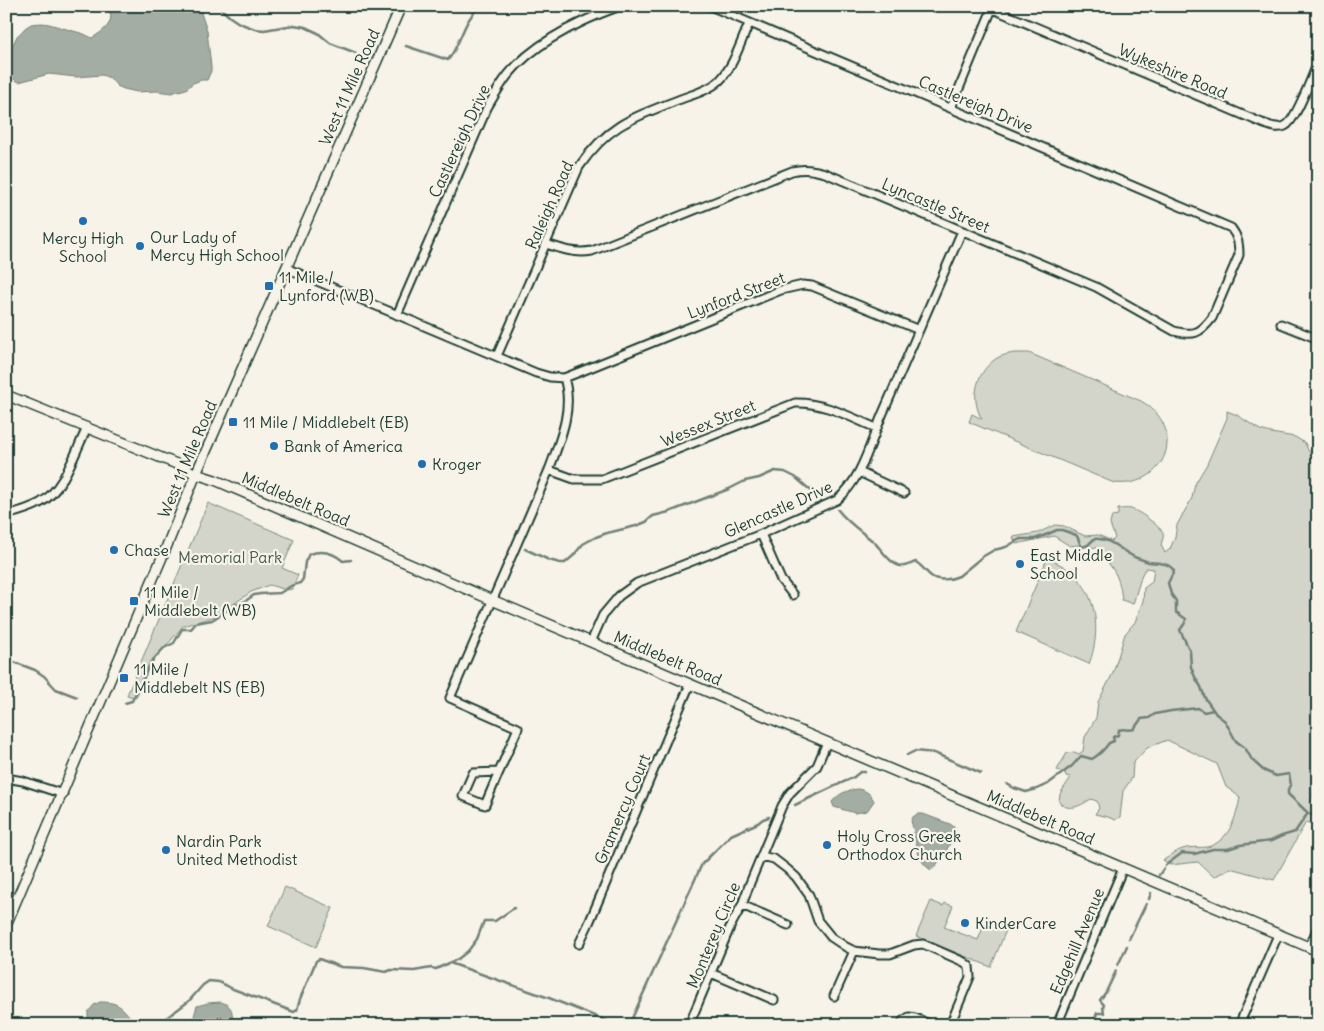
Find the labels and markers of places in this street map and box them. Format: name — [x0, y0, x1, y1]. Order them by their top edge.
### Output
marker: Mercy High School — [77, 215, 89, 227]
place label: Our Lady of Mercy High School — [150, 227, 284, 265]
place label: Mercy High School — [42, 228, 124, 266]
marker: Our Lady of Mercy High School — [134, 240, 146, 252]
place label: 11 Mile / Lynford (WB) — [279, 267, 374, 305]
marker: 11 Mile / Lynford (WB) — [263, 280, 275, 292]
place label: 11 Mile / Middlebelt (EB) — [243, 412, 409, 432]
marker: 11 Mile / Middlebelt (EB) — [227, 416, 239, 428]
place label: Bank of America — [284, 436, 403, 456]
marker: Bank of America — [268, 440, 280, 452]
place label: Kroger — [432, 454, 482, 474]
marker: Kroger — [416, 458, 428, 470]
place label: Chase — [124, 540, 169, 560]
marker: Chase — [108, 544, 120, 556]
place label: East Middle School — [1030, 545, 1112, 583]
marker: East Middle School — [1014, 558, 1026, 570]
place label: 11 Mile / Middlebelt (WB) — [144, 582, 256, 620]
marker: 11 Mile / Middlebelt (WB) — [128, 595, 140, 607]
place label: 11 Mile / Middlebelt NS (EB) — [134, 659, 265, 697]
marker: 11 Mile / Middlebelt NS (EB) — [118, 672, 130, 684]
place label: Holy Cross Greek Orthodox Church — [837, 826, 962, 864]
place label: Nardin Park United Methodist — [176, 831, 298, 869]
marker: Holy Cross Greek Orthodox Church — [821, 839, 833, 851]
marker: Nardin Park United Methodist — [160, 844, 172, 856]
place label: KinderCare — [975, 913, 1056, 933]
marker: KinderCare — [959, 917, 971, 929]

